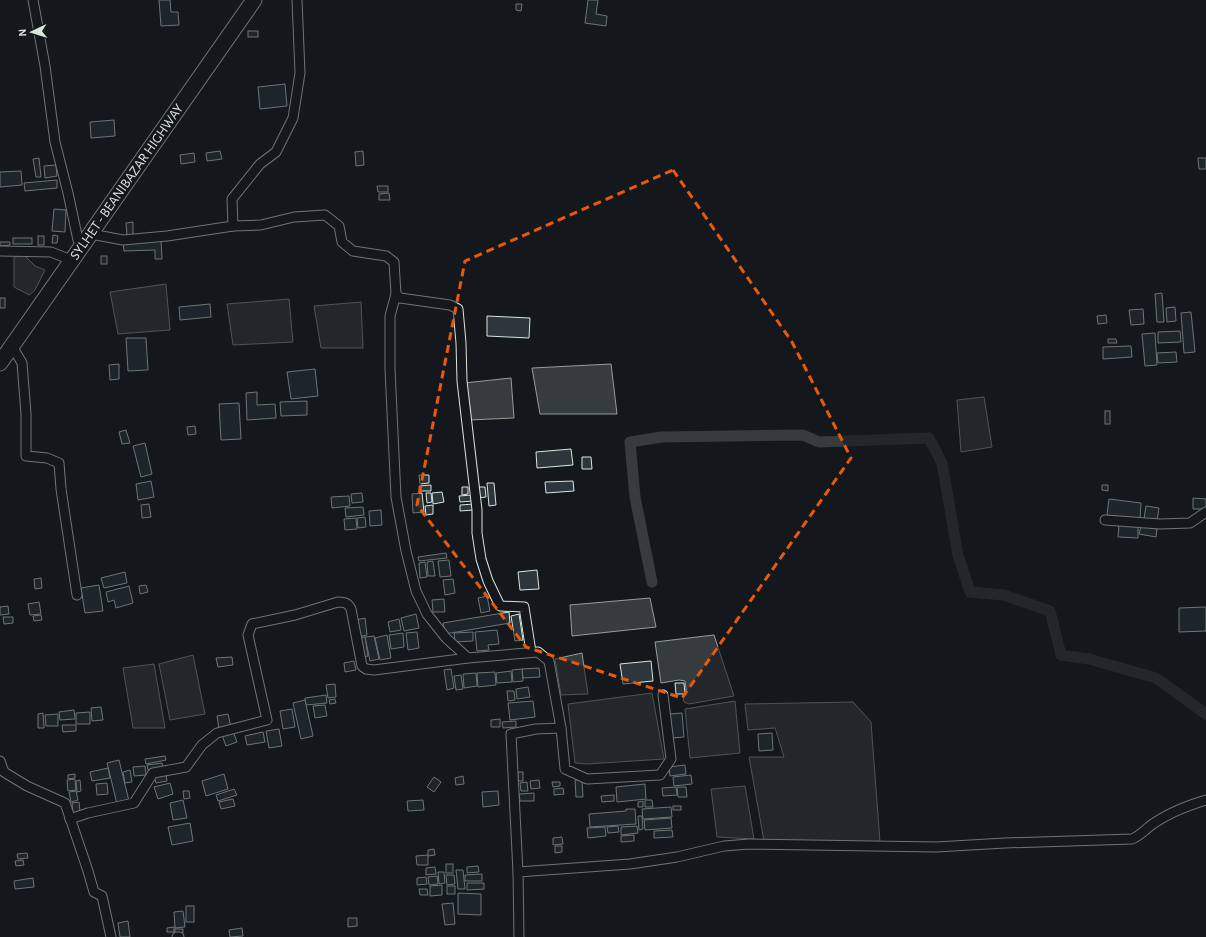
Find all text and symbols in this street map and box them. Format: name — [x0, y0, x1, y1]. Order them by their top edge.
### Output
north arrow — [12, 12, 52, 52]
text: N — [17, 28, 28, 37]
street label: SYLHET - BEANIBAZAR HIGHWAY — [68, 101, 187, 262]

